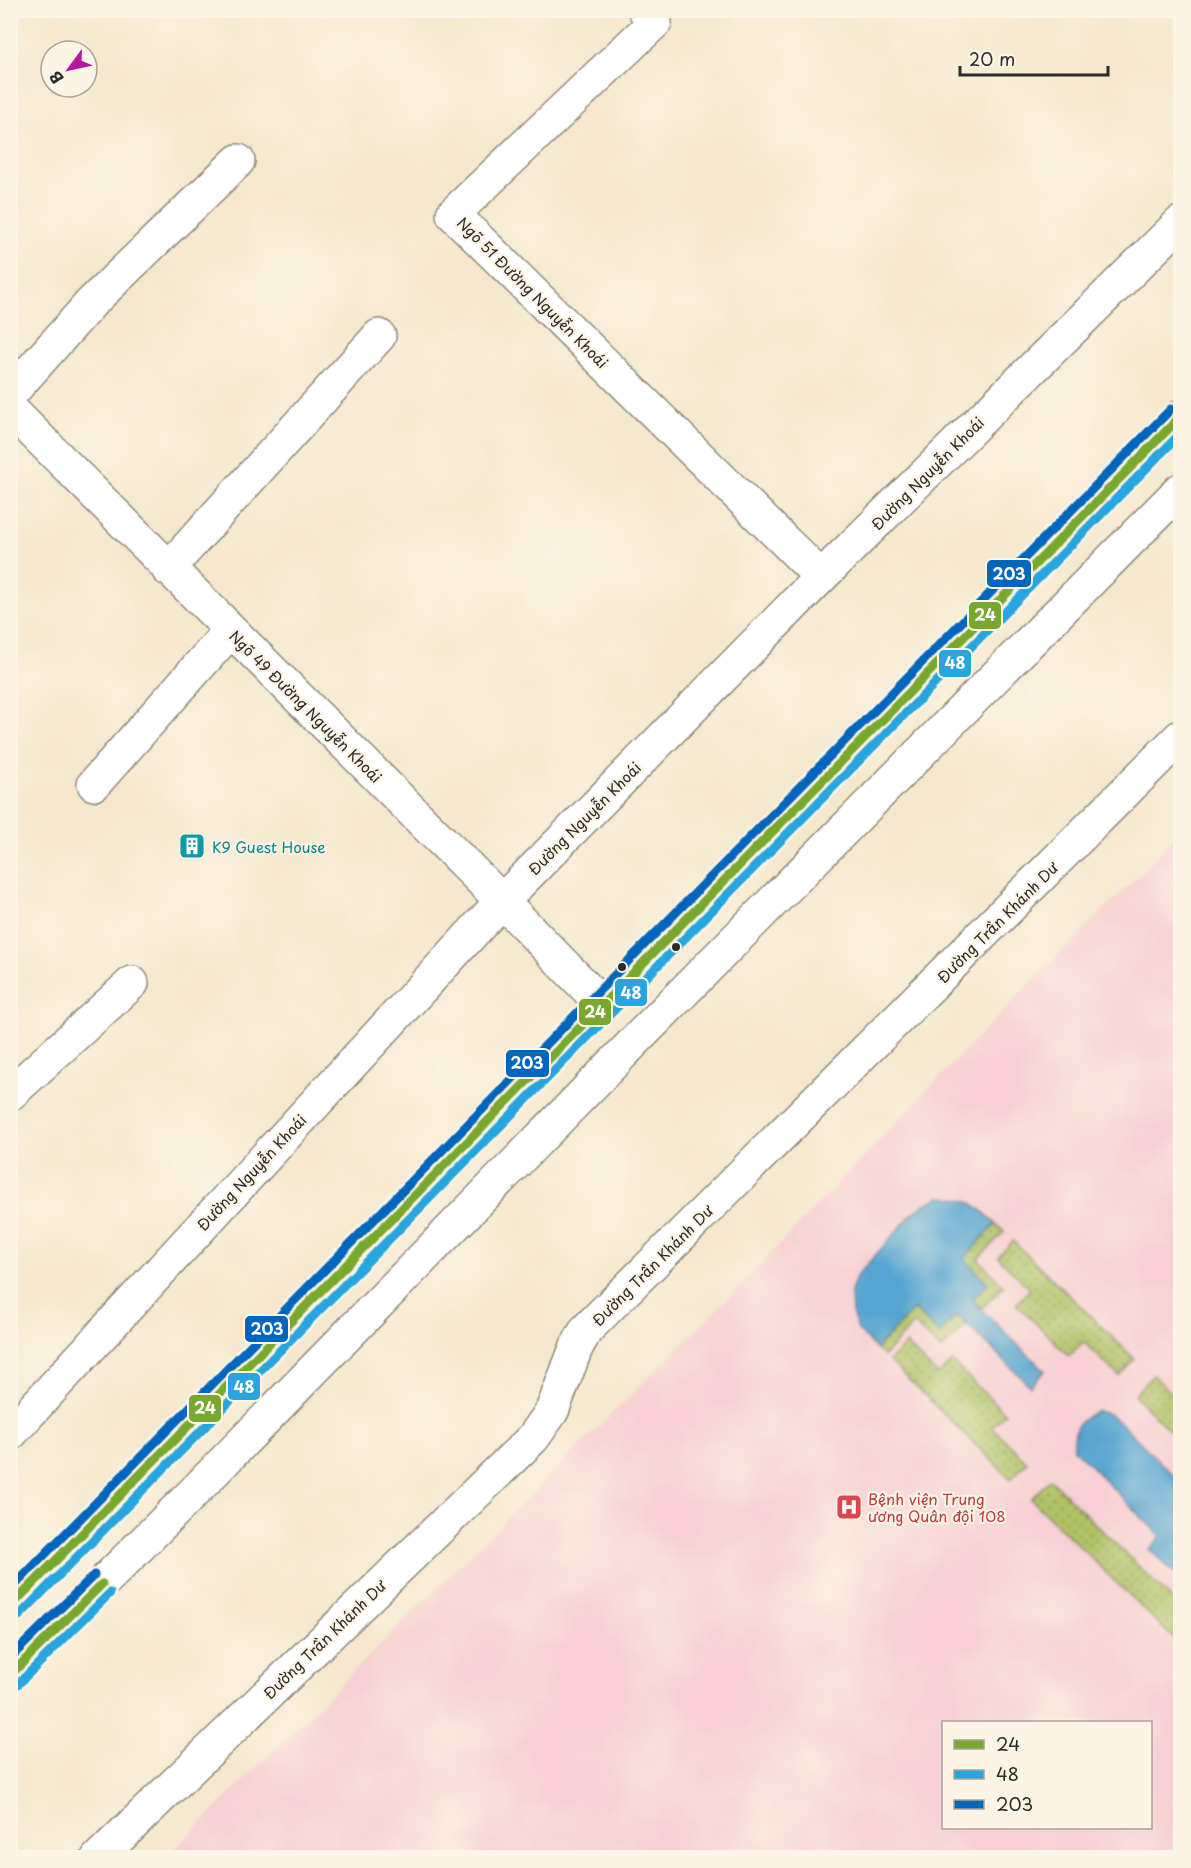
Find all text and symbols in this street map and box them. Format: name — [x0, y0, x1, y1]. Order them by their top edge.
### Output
north arrow — [39, 39, 99, 99]
scale bar — [960, 39, 1108, 77]
text: 20 m — [969, 45, 1015, 72]
text: B — [43, 67, 69, 89]
street label: Ngõ 51 Đường Nguyễn Khoái — [452, 211, 614, 373]
street label: Đường Nguyễn Khoái — [865, 411, 989, 535]
line badge: 203 — [986, 559, 1032, 588]
text: 203 — [992, 561, 1026, 585]
line badge: 24 — [968, 601, 1002, 630]
text: 24 — [974, 602, 996, 626]
street label: Ngõ 49 Đường Nguyễn Khoái — [224, 624, 388, 788]
line badge: 48 — [938, 649, 972, 678]
text: 48 — [944, 650, 966, 674]
street label: Đường Nguyễn Khoái — [522, 756, 646, 880]
building icon: K9 Guest House — [177, 831, 207, 861]
place label: K9 Guest House — [212, 835, 326, 858]
street label: Đường Trần Khánh Dư — [931, 856, 1063, 988]
unlabelled marker — [670, 941, 682, 953]
unlabelled marker — [616, 961, 628, 973]
line badge: 48 — [614, 978, 648, 1007]
text: 48 — [620, 980, 642, 1004]
line badge: 24 — [578, 998, 612, 1026]
text: 24 — [584, 999, 606, 1023]
line badge: 203 — [505, 1049, 550, 1078]
text: 203 — [510, 1050, 544, 1074]
street label: Đường Nguyễn Khoái — [191, 1109, 311, 1235]
street label: Đường Trần Khánh Dư — [586, 1199, 718, 1331]
line badge: 203 — [244, 1315, 289, 1343]
text: 203 — [250, 1316, 284, 1340]
line badge: 48 — [227, 1372, 261, 1401]
text: 48 — [233, 1374, 255, 1398]
line badge: 24 — [188, 1394, 222, 1423]
text: 24 — [194, 1395, 216, 1419]
place label: Bệnh viện Trung ương Quân đội 108 — [868, 1487, 1006, 1527]
hospital icon: Bệnh viện Trung ương Quân đội 108 — [834, 1492, 864, 1522]
street label: Đường Trần Khánh Dư — [257, 1574, 391, 1704]
legend — [942, 1721, 1152, 1829]
text: 24 — [996, 1730, 1020, 1757]
text: 48 — [996, 1760, 1019, 1787]
text: 203 — [996, 1790, 1033, 1817]

